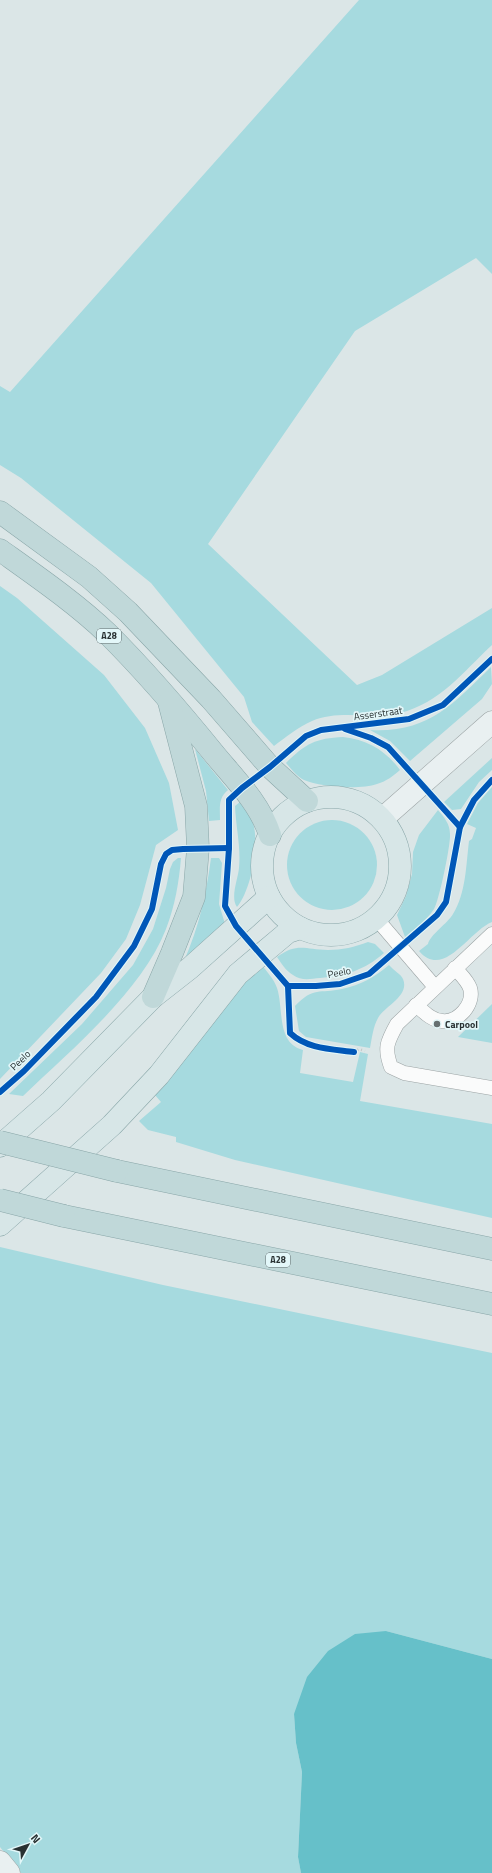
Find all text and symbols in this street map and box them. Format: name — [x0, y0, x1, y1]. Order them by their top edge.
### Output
road number: A28 — [97, 629, 121, 643]
street label: Asserstraat — [353, 703, 404, 724]
street label: Peelo — [326, 963, 352, 982]
place label: Carpool — [445, 1017, 478, 1032]
marker: Carpool — [432, 1019, 442, 1029]
street label: Peelo — [7, 1047, 34, 1074]
road number: A28 — [266, 1253, 290, 1267]
north arrow — [8, 1825, 48, 1865]
text: N — [27, 1831, 44, 1847]

